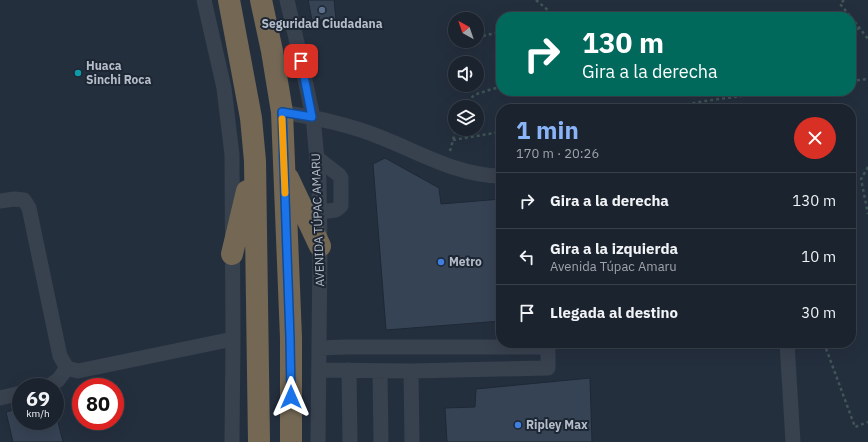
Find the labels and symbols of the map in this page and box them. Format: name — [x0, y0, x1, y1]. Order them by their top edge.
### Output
marker: Seguridad Ciudadana — [317, 5, 327, 15]
north arrow — [448, 12, 484, 48]
place label: Seguridad Ciudadana — [261, 16, 383, 31]
pin — [284, 44, 318, 78]
place label: Huaca Sinchi Roca — [86, 58, 152, 87]
marker: Huaca Sinchi Roca — [73, 68, 83, 78]
street label: AVENIDA TÚPAC AMARU — [308, 153, 327, 287]
place label: Metro — [449, 254, 482, 269]
marker: Metro — [436, 257, 446, 267]
position arrow — [270, 376, 312, 418]
speed limit sign: 80 — [72, 378, 124, 430]
place label: Ripley Max — [526, 417, 588, 432]
marker: Ripley Max — [513, 420, 523, 430]

